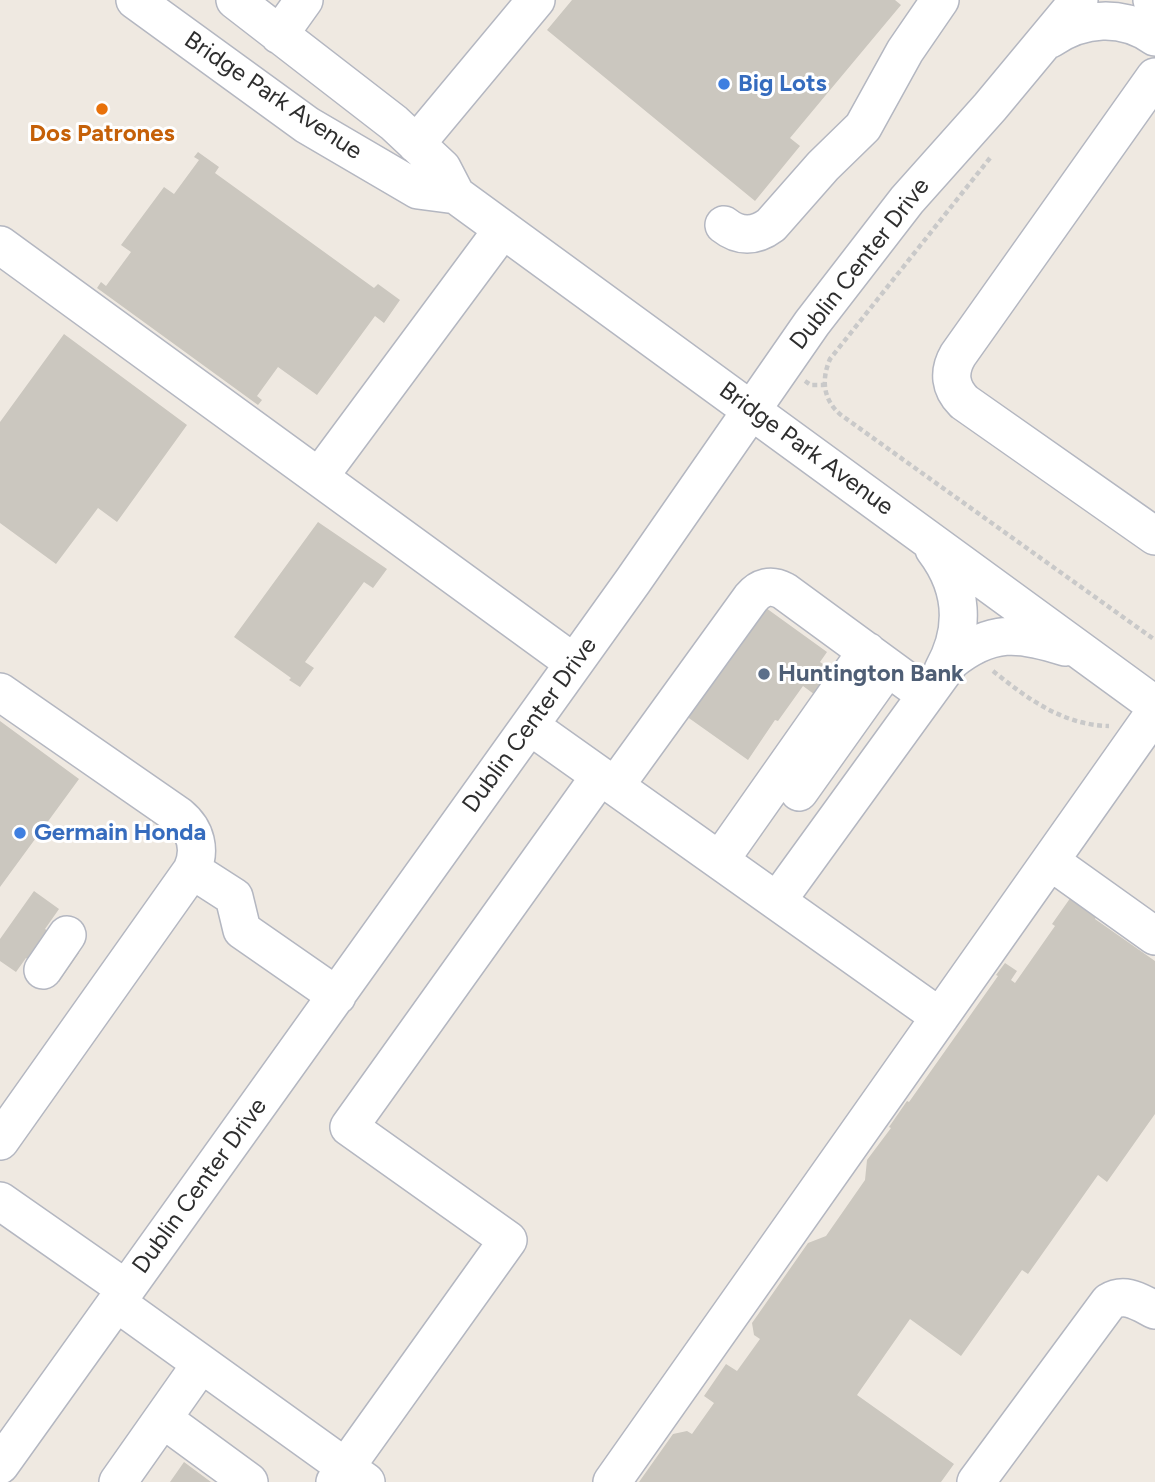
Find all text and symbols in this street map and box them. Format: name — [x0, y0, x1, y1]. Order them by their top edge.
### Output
street label: Bridge Park Avenue — [179, 26, 367, 166]
place label: Big Lots — [738, 70, 827, 98]
marker: Big Lots — [716, 76, 732, 92]
marker: Dos Patrones — [94, 101, 110, 117]
place label: Dos Patrones — [29, 120, 175, 148]
street label: Dublin Center Drive — [784, 173, 936, 355]
street label: Bridge Park Avenue — [713, 376, 899, 522]
street label: Dublin Center Drive — [457, 632, 603, 818]
place label: Huntington Bank — [778, 660, 964, 688]
marker: Huntington Bank — [756, 666, 772, 682]
place label: Germain Honda — [34, 819, 206, 847]
marker: Germain Honda — [12, 825, 28, 841]
street label: Dublin Center Drive — [127, 1093, 273, 1279]

